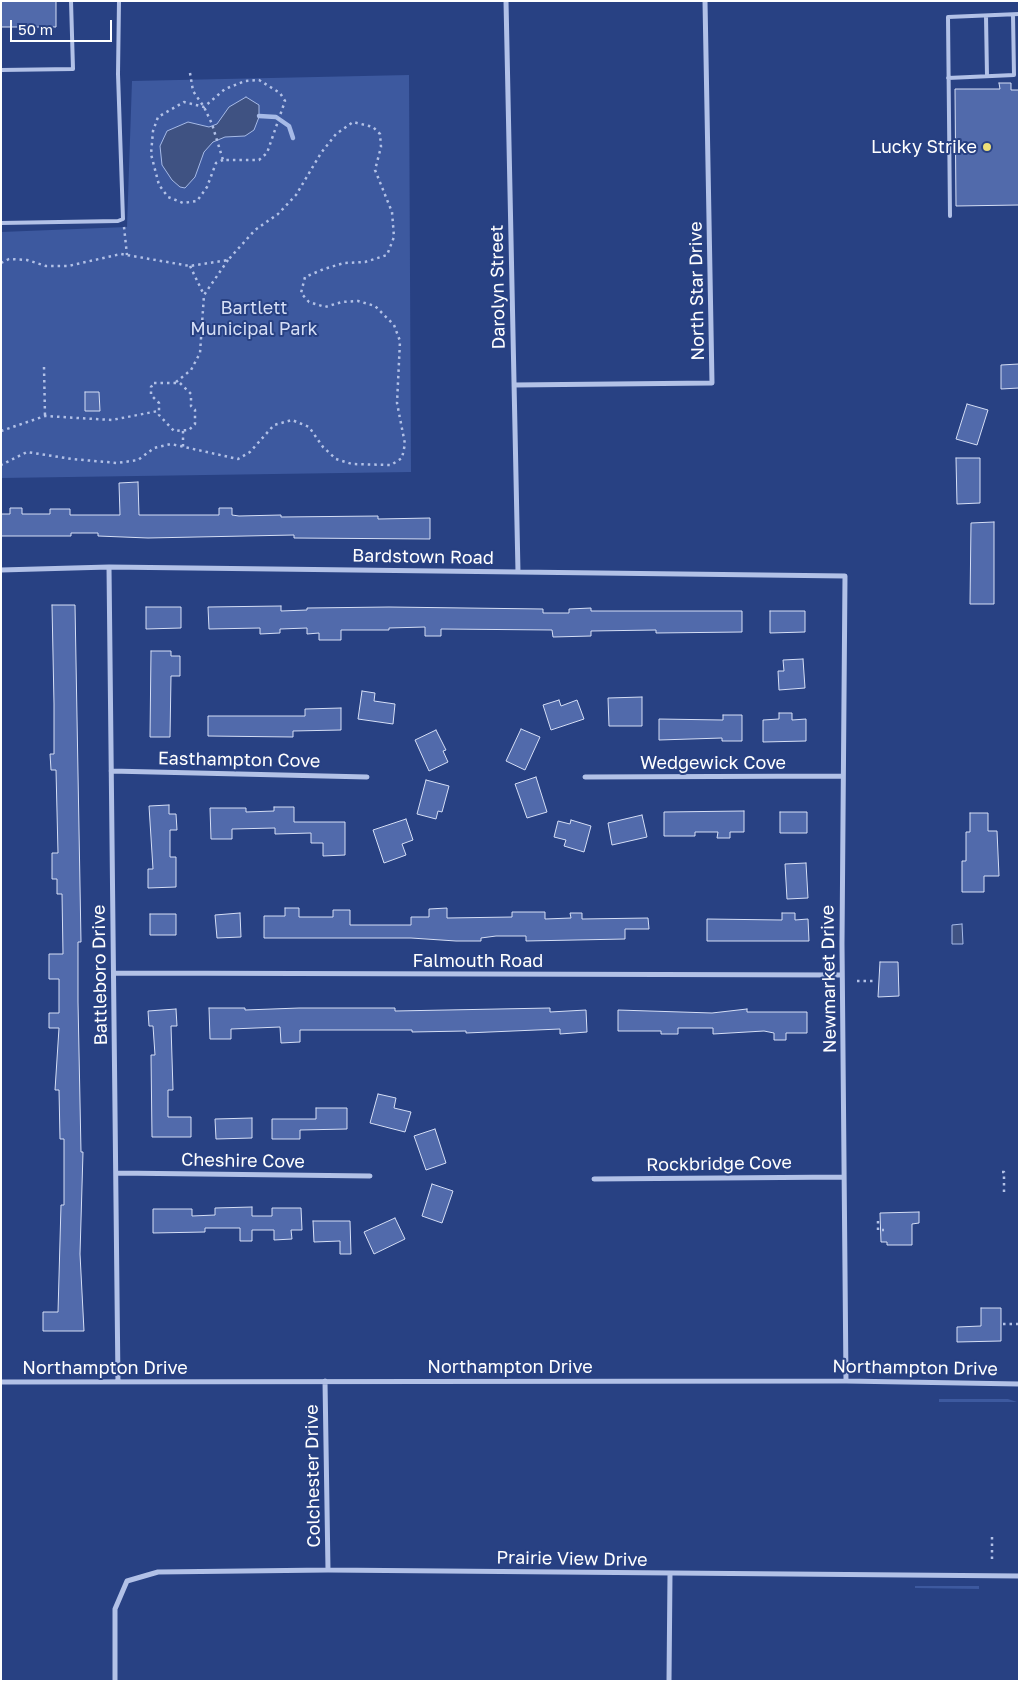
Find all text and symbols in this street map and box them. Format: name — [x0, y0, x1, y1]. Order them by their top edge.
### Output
scale bar — [12, 10, 115, 42]
text: 50 m — [18, 20, 53, 38]
place label: Lucky Strike — [871, 136, 977, 158]
marker: Lucky Strike — [981, 141, 993, 153]
street label: North Star Drive — [685, 221, 709, 361]
street label: Darolyn Street — [486, 224, 510, 350]
park label: Bartlett Municipal Park — [190, 297, 318, 340]
street label: Bardstown Road — [352, 545, 494, 569]
street label: Easthampton Cove — [158, 748, 320, 772]
street label: Wedgewick Cove — [640, 752, 786, 774]
street label: Battleboro Drive — [88, 904, 112, 1046]
street label: Newmarket Drive — [817, 905, 841, 1053]
street label: Falmouth Road — [413, 950, 543, 972]
street label: Cheshire Cove — [181, 1149, 305, 1173]
street label: Rockbridge Cove — [646, 1152, 792, 1176]
street label: Northampton Drive — [427, 1356, 593, 1378]
street label: Northampton Drive — [832, 1356, 998, 1380]
street label: Northampton Drive — [22, 1357, 188, 1379]
street label: Colchester Drive — [301, 1404, 325, 1548]
street label: Prairie View Drive — [496, 1547, 648, 1571]

